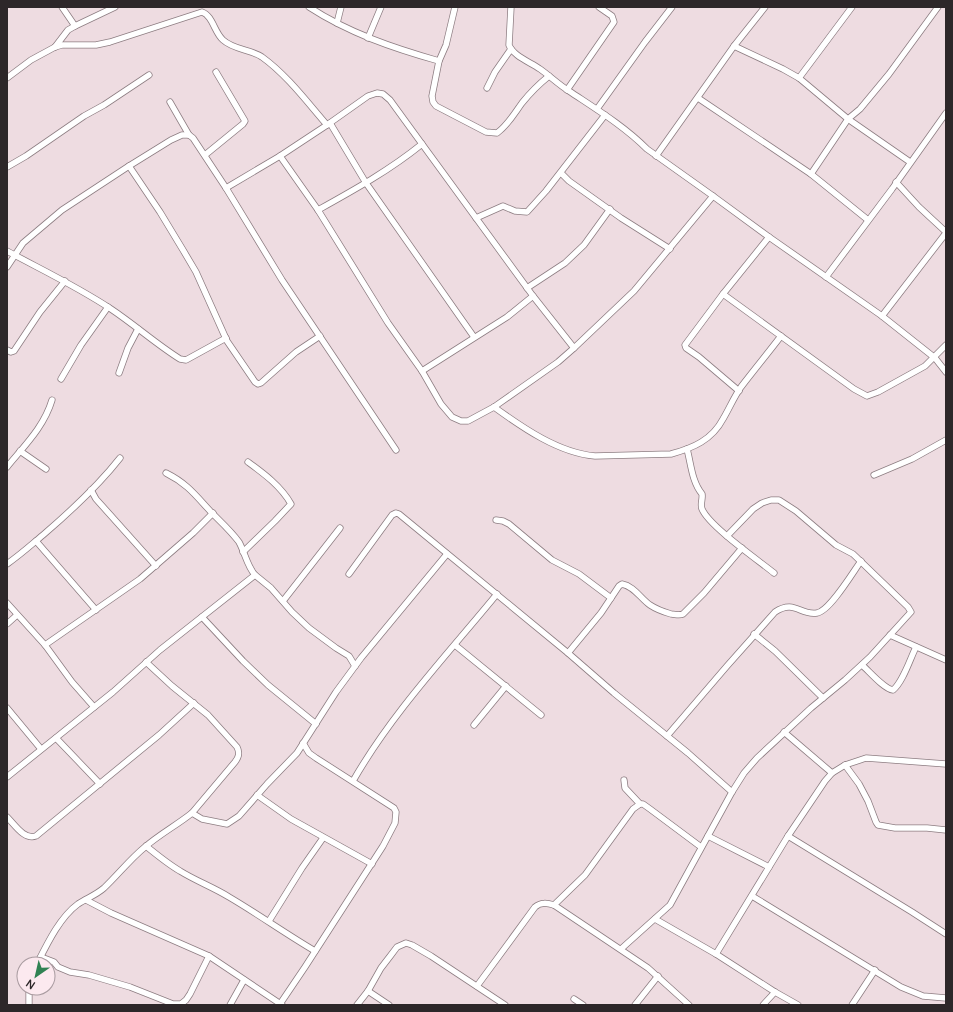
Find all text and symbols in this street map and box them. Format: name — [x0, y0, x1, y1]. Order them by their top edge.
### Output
north arrow — [16, 956, 56, 996]
text: N — [23, 976, 38, 993]

